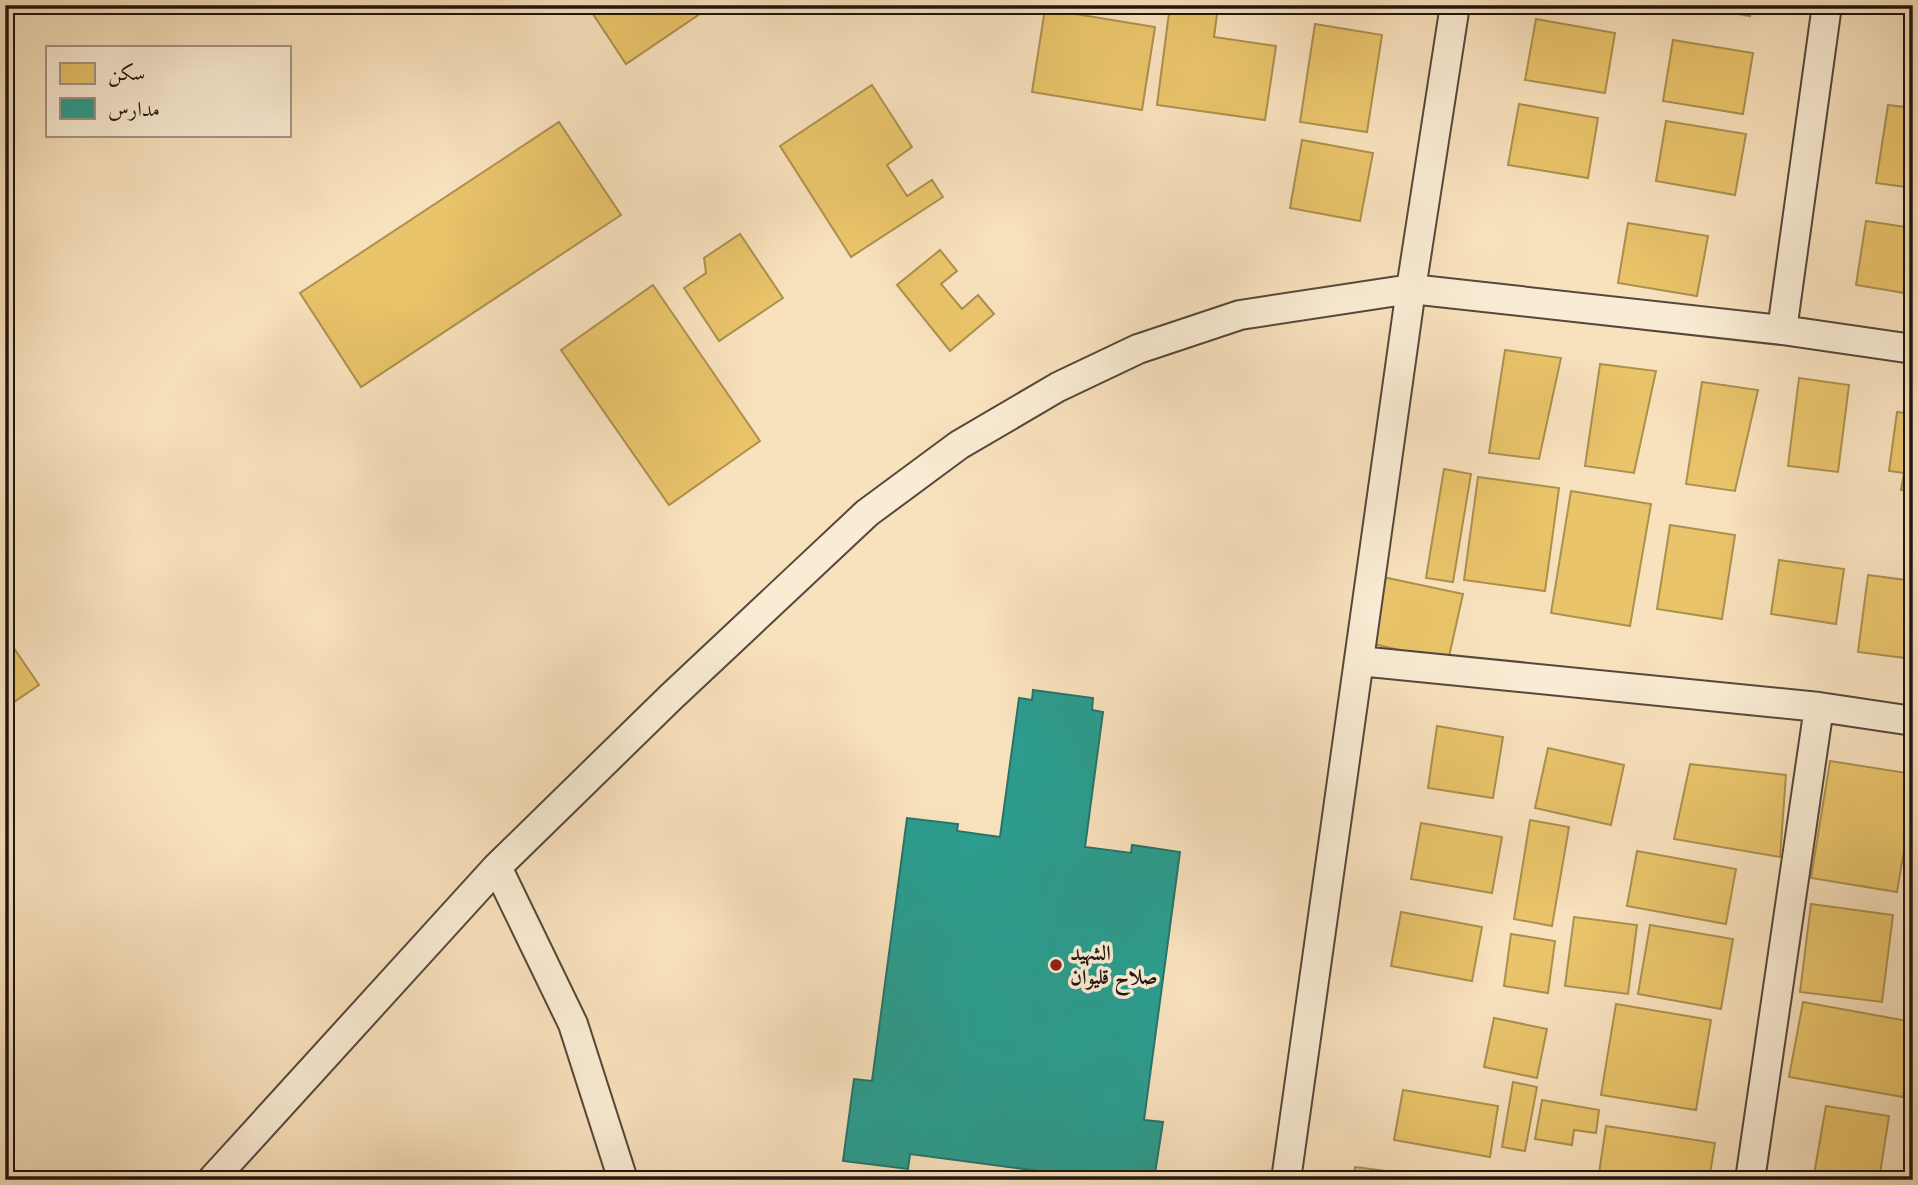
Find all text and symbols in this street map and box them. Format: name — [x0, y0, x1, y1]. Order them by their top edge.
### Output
legend — [46, 46, 290, 136]
text: سكن — [108, 60, 145, 87]
text: مدارس — [108, 96, 160, 121]
place label: الشهيد صلاح قليوان — [1070, 940, 1158, 996]
marker: الشهيد صلاح قليوان — [1048, 957, 1064, 973]

